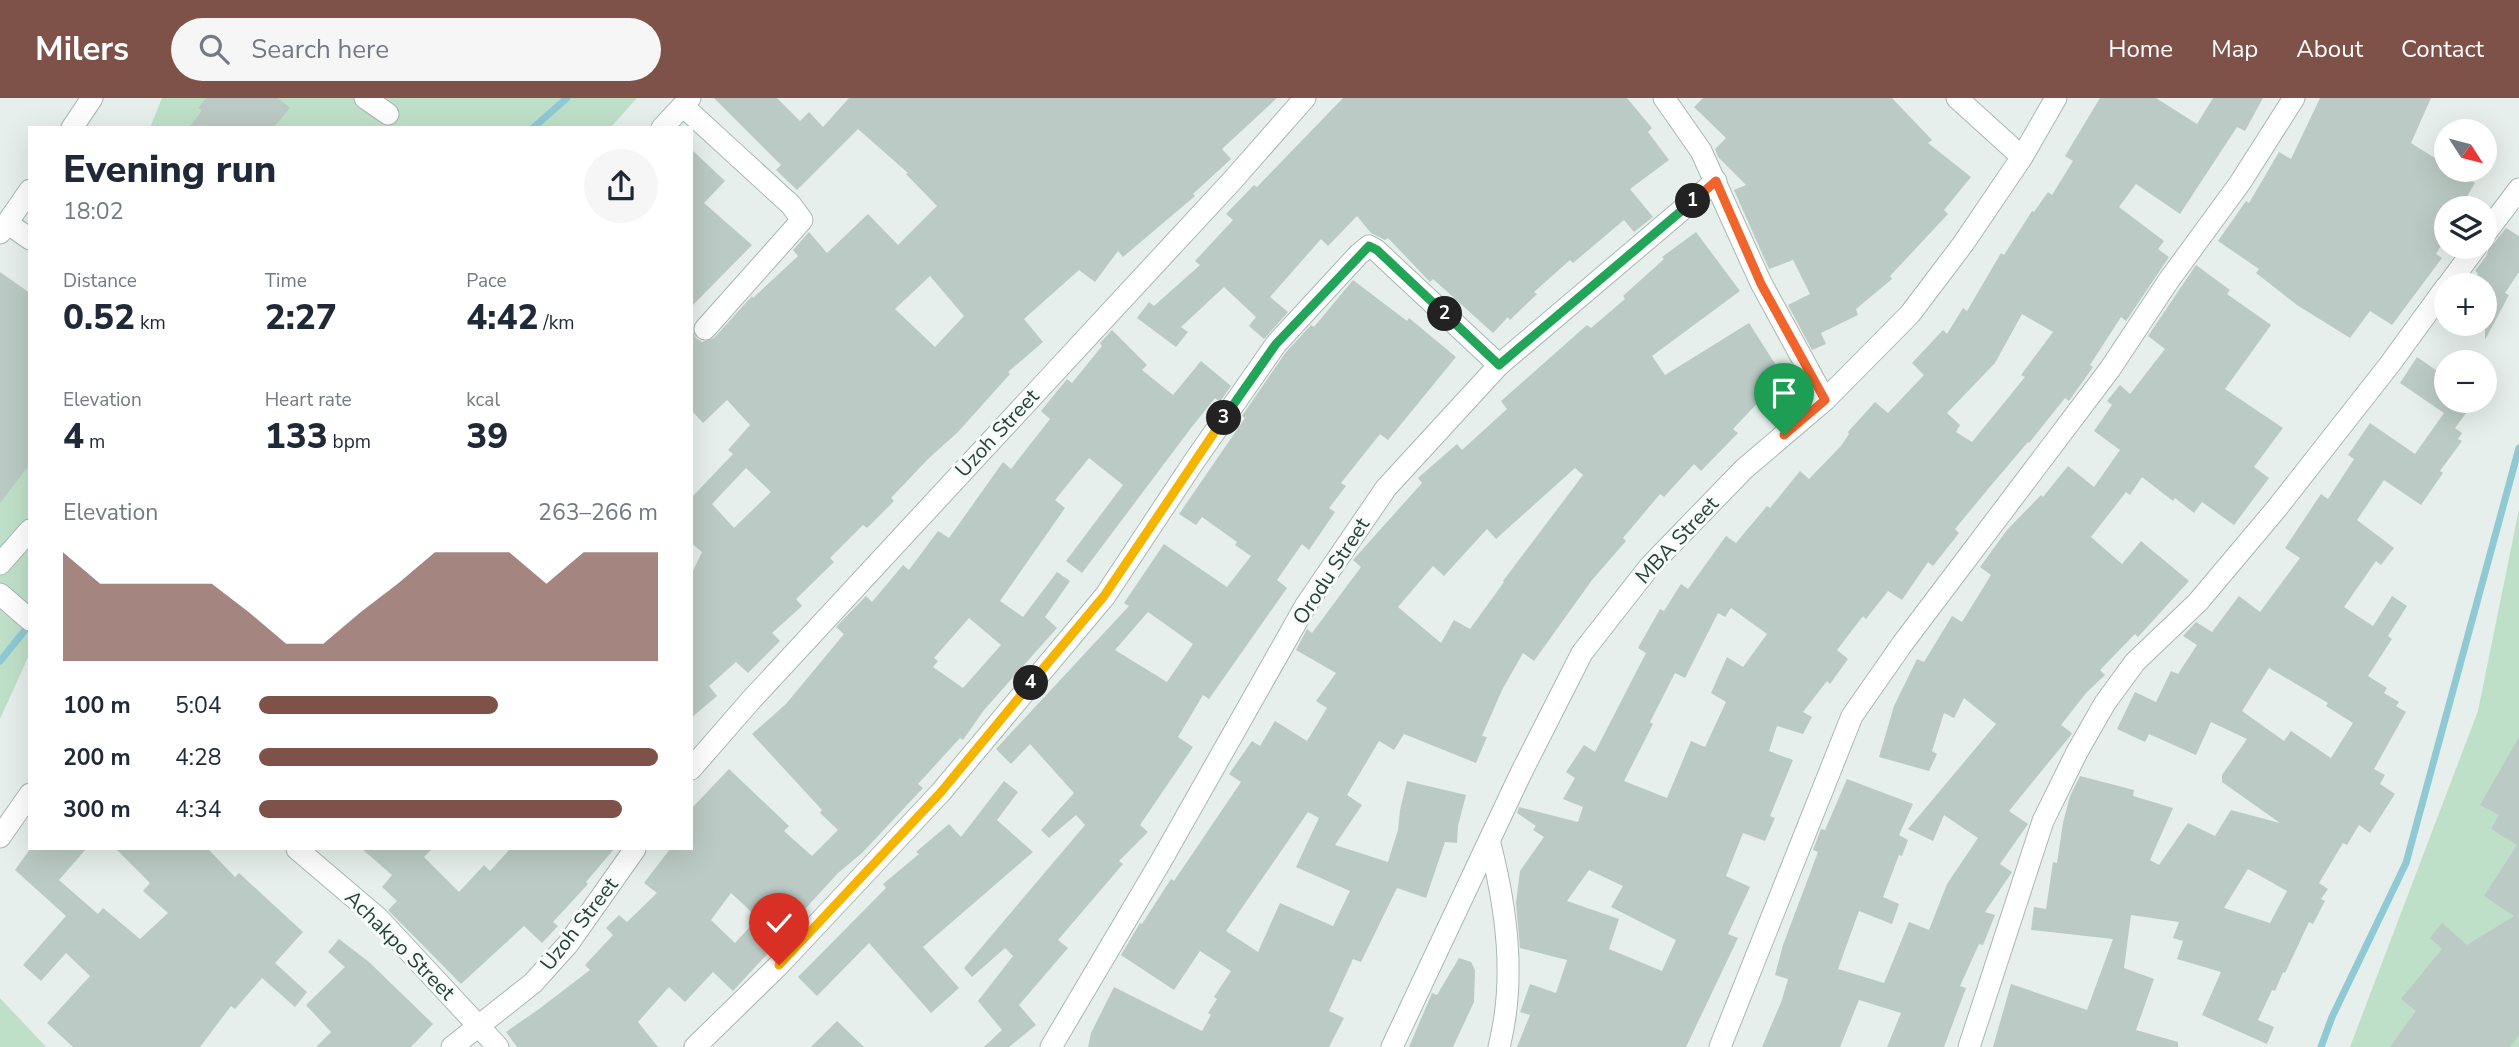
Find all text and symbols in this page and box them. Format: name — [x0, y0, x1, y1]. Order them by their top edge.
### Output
search box — [171, 18, 661, 81]
text: Milers — [35, 27, 129, 72]
icon: search — [195, 30, 233, 68]
text: Search here — [251, 32, 389, 67]
text: Home — [2108, 33, 2173, 65]
text: Map — [2211, 33, 2258, 65]
text: About — [2296, 33, 2363, 65]
text: Contact — [2401, 33, 2484, 65]
north arrow — [2434, 119, 2497, 182]
map controls — [2434, 119, 2497, 413]
text: Evening run — [63, 144, 276, 195]
button: share — [584, 149, 658, 223]
pin: 1 — [1676, 184, 1710, 218]
text: 1 — [1687, 187, 1698, 213]
text: 18:02 — [63, 196, 123, 227]
button: layers — [2434, 196, 2497, 259]
text: Distance — [63, 268, 137, 294]
text: Time — [265, 268, 307, 294]
text: Pace — [466, 268, 507, 294]
button: + — [2434, 273, 2497, 336]
text: 0.52 — [63, 294, 135, 341]
text: 2:27 — [265, 294, 337, 341]
text: 4:42 — [466, 294, 538, 341]
pin: 2 — [1428, 296, 1462, 332]
text: 2 — [1439, 300, 1450, 326]
text: km — [135, 310, 166, 336]
text: /km — [538, 310, 574, 336]
button: − — [2434, 350, 2497, 413]
pin — [1754, 363, 1814, 435]
icon: arrive — [1765, 374, 1803, 412]
street label: Uzoh Street — [949, 382, 1046, 483]
text: Elevation — [63, 387, 142, 413]
text: Heart rate — [265, 387, 352, 413]
text: kcal — [466, 387, 500, 413]
pin: 3 — [1206, 400, 1242, 436]
text: 3 — [1218, 404, 1229, 430]
text: 4 — [63, 413, 84, 460]
text: 133 — [265, 413, 328, 460]
text: 39 — [466, 413, 508, 460]
text: m — [84, 429, 105, 455]
text: bpm — [328, 429, 371, 455]
street label: MBA Street — [1629, 490, 1725, 590]
text: Elevation — [63, 497, 158, 528]
text: 263–266 m — [538, 497, 658, 528]
street label: Orodu Street — [1286, 512, 1376, 630]
pin: 4 — [1014, 666, 1048, 700]
text: 4 — [1025, 669, 1036, 695]
text: 100 m — [63, 690, 131, 721]
text: 5:04 — [175, 690, 222, 721]
text: 200 m — [63, 742, 131, 773]
text: 4:28 — [175, 742, 222, 773]
text: 300 m — [63, 794, 131, 825]
text: 4:34 — [175, 794, 222, 825]
street label: Uzoh Street — [534, 871, 625, 976]
street label: Achakpo Street — [339, 884, 462, 1007]
pin — [749, 893, 809, 965]
icon: check — [760, 904, 798, 942]

